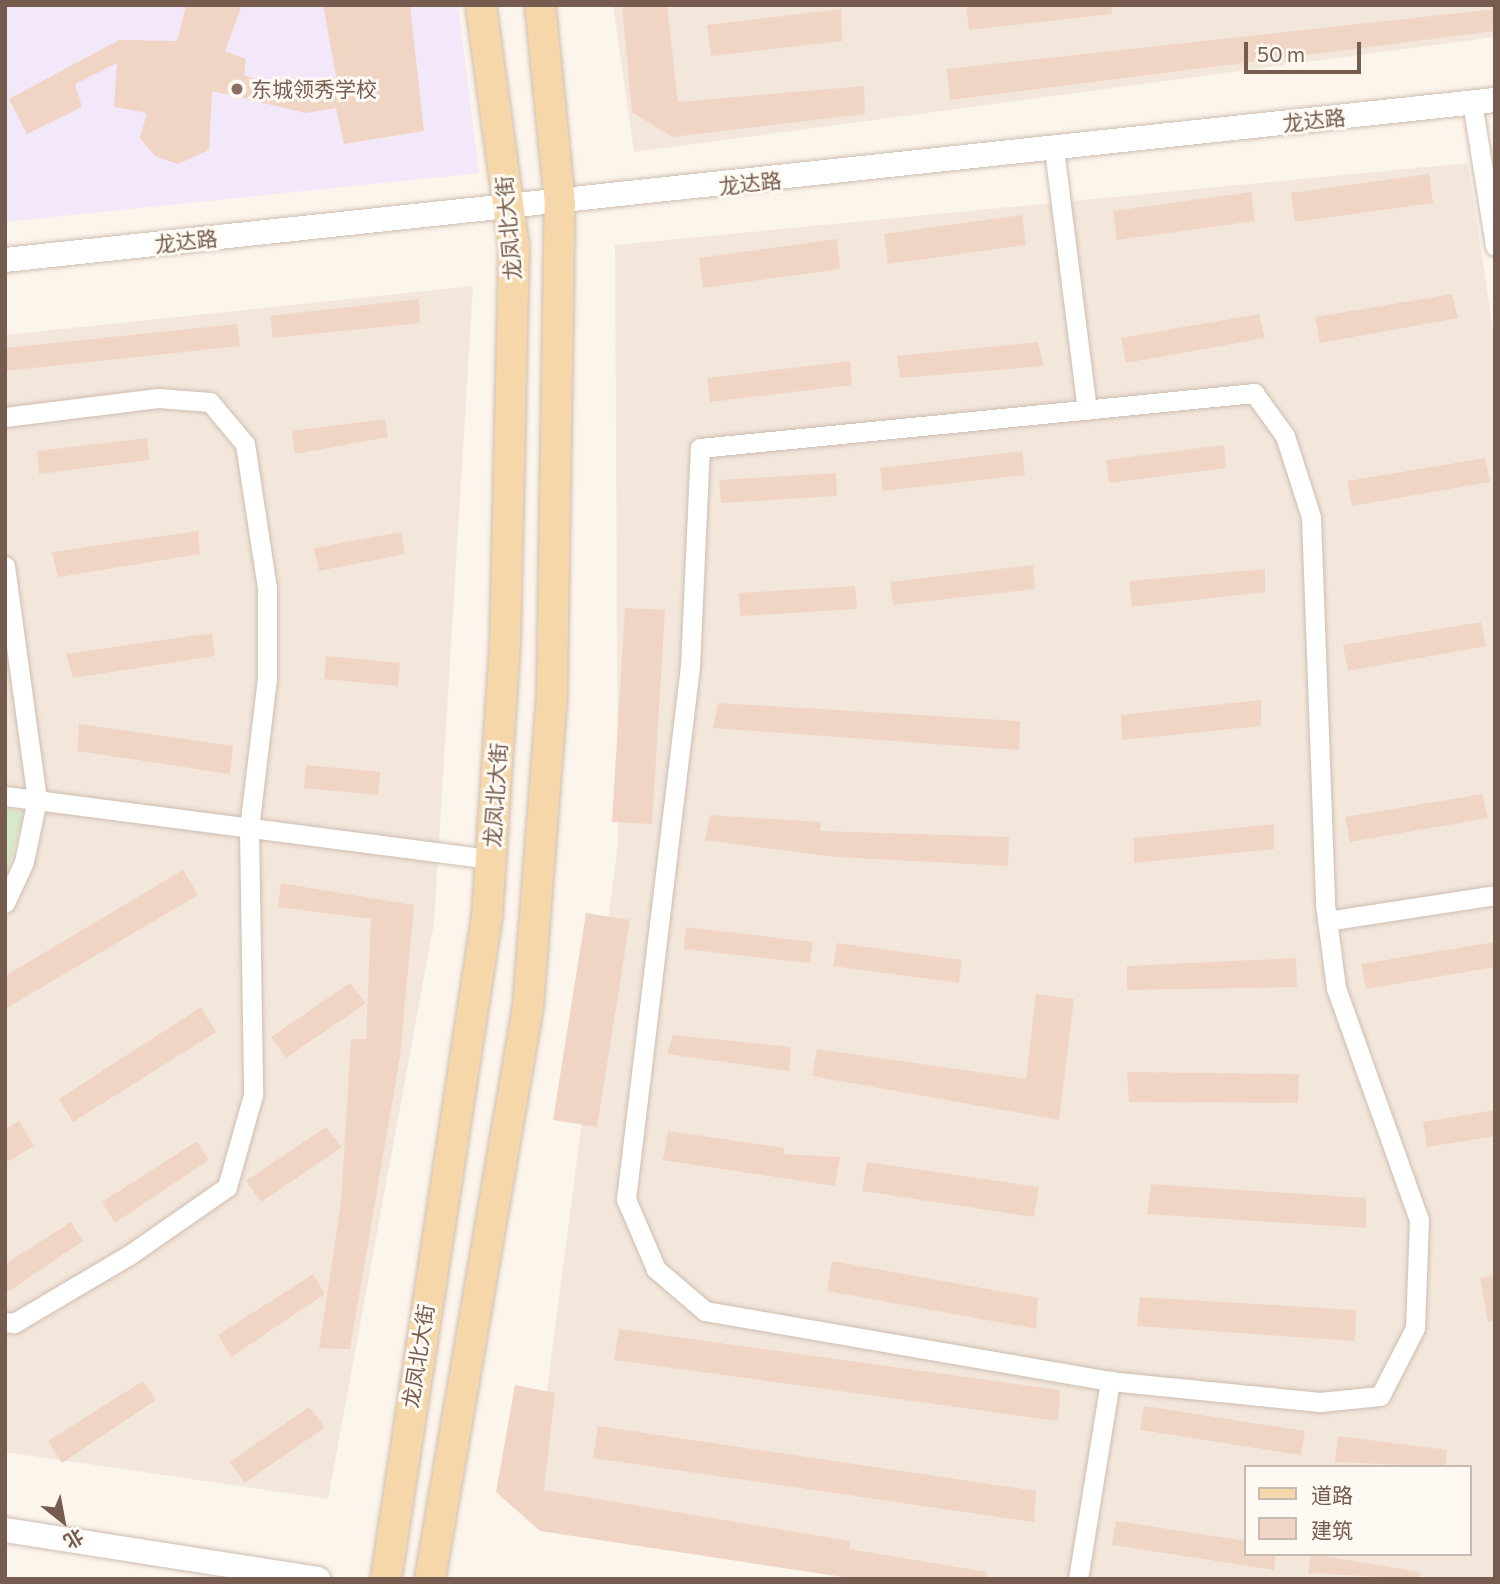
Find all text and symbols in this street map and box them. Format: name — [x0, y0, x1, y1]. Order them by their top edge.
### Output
scale bar — [1248, 28, 1365, 72]
text: 50 m — [1257, 41, 1305, 66]
place label: 东城领秀学校 — [251, 76, 377, 102]
marker: 东城领秀学校 — [229, 81, 245, 97]
street label: 龙达路 — [1281, 104, 1347, 136]
street label: 龙达路 — [717, 167, 783, 199]
street label: 龙凤北大街 — [491, 175, 525, 281]
street label: 龙达路 — [153, 225, 219, 257]
street label: 龙凤北大街 — [479, 742, 511, 848]
street label: 龙凤北大街 — [397, 1302, 439, 1410]
legend — [1244, 1465, 1472, 1556]
text: 道路 — [1311, 1482, 1353, 1507]
north arrow — [28, 1486, 98, 1556]
text: 建筑 — [1311, 1517, 1353, 1542]
text: 北 — [60, 1525, 88, 1554]

